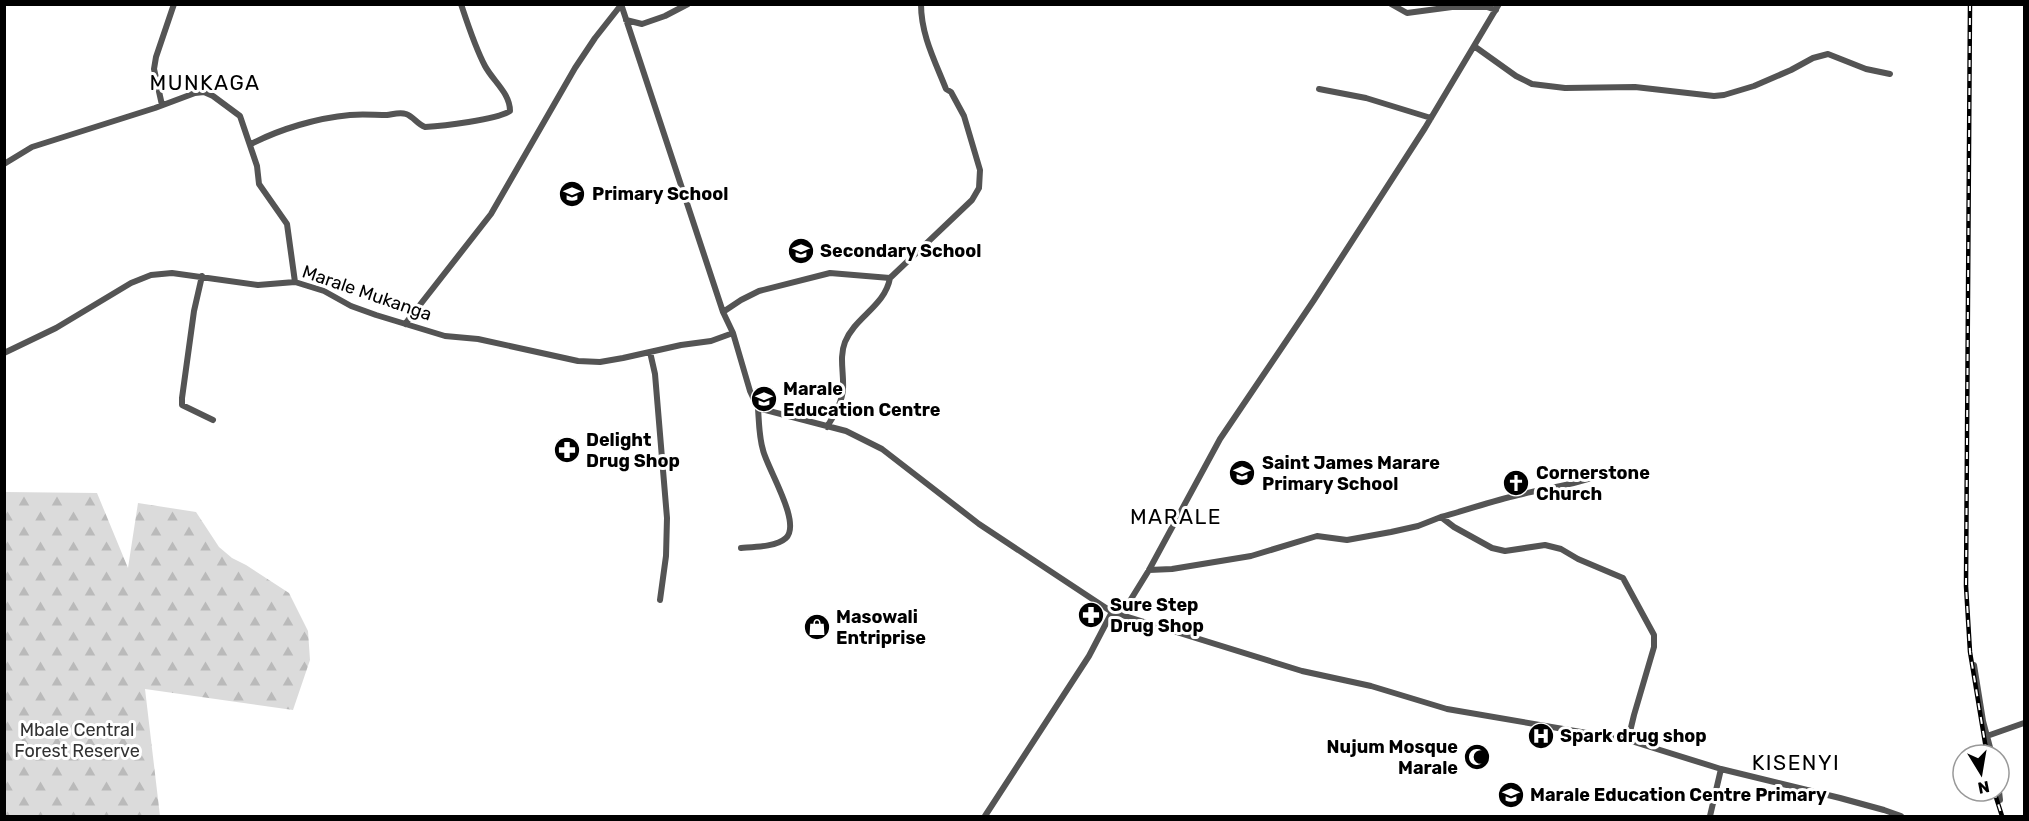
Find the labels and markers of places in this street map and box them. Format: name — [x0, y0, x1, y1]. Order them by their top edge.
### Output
school or university icon: Primary School — [557, 179, 587, 209]
place label: Primary School — [592, 183, 728, 205]
school or university icon: Secondary School — [786, 236, 816, 266]
place label: Secondary School — [820, 240, 982, 262]
place label: Marale Education Centre — [783, 378, 941, 421]
school or university icon: Marale Education Centre — [749, 384, 779, 414]
place label: Delight Drug Shop — [586, 429, 680, 472]
pharmacy icon: Delight Drug Shop — [552, 435, 582, 465]
place label: Saint James Marare Primary School — [1262, 452, 1440, 495]
school or university icon: Saint James Marare Primary School — [1227, 458, 1257, 488]
place label: Cornerstone Church — [1536, 462, 1650, 505]
church icon: Cornerstone Church — [1501, 468, 1531, 498]
place label: Sure Step Drug Shop — [1110, 594, 1204, 637]
pharmacy icon: Sure Step Drug Shop — [1076, 600, 1106, 630]
place label: Masowali Entriprise — [836, 606, 926, 649]
shop icon: Masowali Entriprise — [802, 612, 832, 642]
hospital icon: Spark drug shop — [1526, 721, 1556, 751]
place label: Spark drug shop — [1560, 725, 1707, 747]
place label: Nujum Mosque Marale — [1327, 736, 1458, 779]
mosque icon: Nujum Mosque Marale — [1462, 742, 1492, 772]
school or university icon: Marale Education Centre Primary — [1496, 780, 1526, 810]
place label: Marale Education Centre Primary — [1530, 784, 1827, 806]

